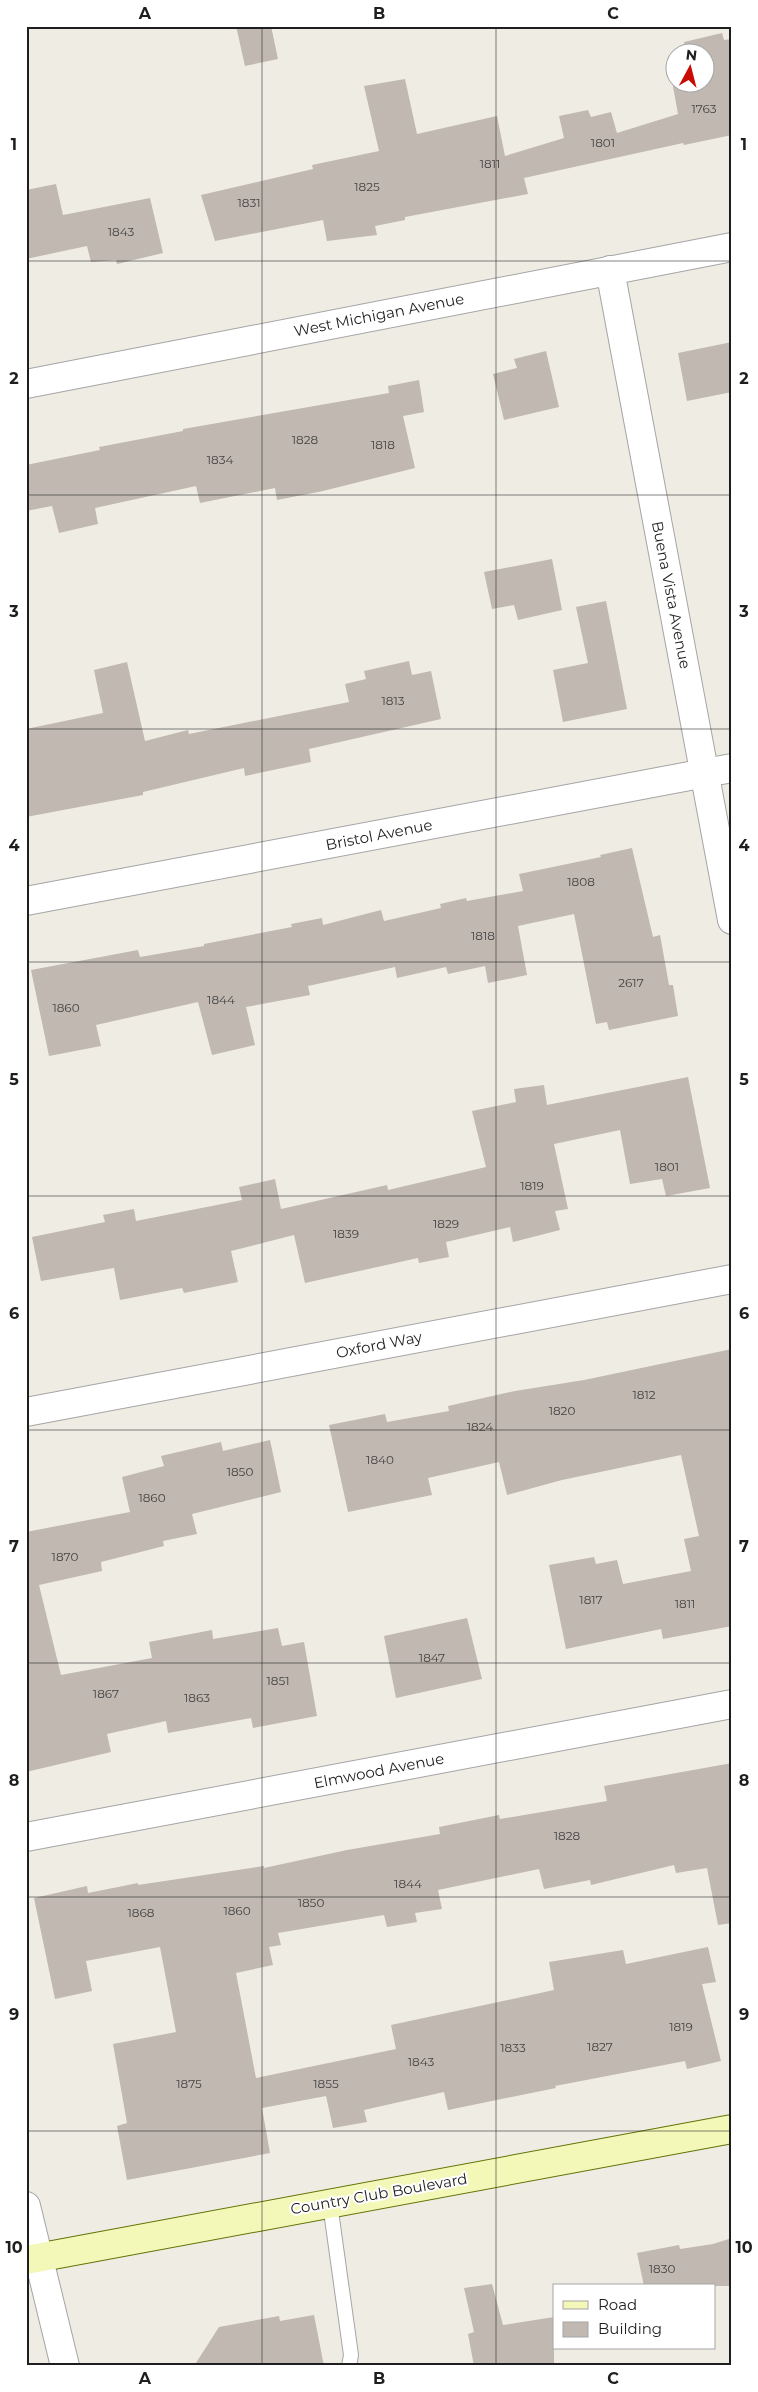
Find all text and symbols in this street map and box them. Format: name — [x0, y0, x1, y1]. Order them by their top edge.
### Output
text: A — [138, 4, 152, 23]
text: B — [373, 4, 385, 23]
text: C — [607, 4, 619, 23]
north arrow — [666, 42, 716, 92]
text: N — [685, 45, 698, 65]
house number: 1763 — [691, 101, 717, 116]
text: 1 — [11, 135, 17, 154]
house number: 1801 — [591, 135, 615, 150]
text: 1 — [741, 135, 747, 154]
house number: 1811 — [480, 156, 500, 171]
house number: 1825 — [354, 179, 380, 194]
house number: 1831 — [237, 195, 261, 210]
house number: 1843 — [108, 224, 134, 239]
street label: West Michigan Avenue — [292, 289, 466, 340]
text: 2 — [9, 369, 19, 388]
text: 2 — [739, 369, 749, 388]
house number: 1828 — [292, 432, 319, 447]
house number: 1818 — [371, 437, 395, 452]
house number: 1834 — [207, 452, 233, 467]
street label: Buena Vista Avenue — [648, 519, 695, 670]
text: 3 — [8, 602, 19, 621]
text: 3 — [738, 602, 749, 621]
house number: 1813 — [381, 693, 405, 708]
street label: Bristol Avenue — [324, 815, 434, 854]
text: 4 — [8, 836, 20, 855]
text: 4 — [738, 836, 750, 855]
house number: 1808 — [567, 874, 595, 889]
house number: 1818 — [471, 928, 495, 943]
house number: 2617 — [618, 975, 644, 990]
house number: 1844 — [207, 992, 235, 1007]
house number: 1860 — [52, 1000, 80, 1015]
text: 5 — [9, 1070, 19, 1089]
text: 5 — [739, 1070, 749, 1089]
house number: 1801 — [655, 1159, 679, 1174]
house number: 1819 — [520, 1178, 544, 1193]
house number: 1829 — [433, 1216, 459, 1231]
house number: 1839 — [333, 1226, 359, 1241]
text: 6 — [9, 1304, 19, 1323]
text: 6 — [739, 1304, 749, 1323]
street label: Oxford Way — [334, 1327, 424, 1362]
house number: 1812 — [632, 1387, 656, 1402]
house number: 1820 — [549, 1403, 575, 1418]
house number: 1824 — [467, 1419, 493, 1434]
house number: 1840 — [366, 1452, 394, 1467]
house number: 1850 — [227, 1464, 253, 1479]
house number: 1860 — [138, 1490, 166, 1505]
text: 7 — [9, 1537, 19, 1556]
text: 7 — [739, 1537, 749, 1556]
house number: 1870 — [52, 1549, 78, 1564]
house number: 1817 — [579, 1592, 603, 1607]
house number: 1811 — [675, 1596, 695, 1611]
house number: 1847 — [419, 1650, 445, 1665]
house number: 1851 — [266, 1673, 290, 1688]
house number: 1867 — [93, 1686, 119, 1701]
house number: 1863 — [184, 1690, 210, 1705]
street label: Elmwood Avenue — [312, 1749, 446, 1792]
text: 8 — [9, 1771, 19, 1790]
text: 8 — [739, 1771, 749, 1790]
house number: 1828 — [554, 1828, 581, 1843]
house number: 1844 — [394, 1876, 422, 1891]
house number: 1850 — [298, 1895, 324, 1910]
house number: 1860 — [223, 1903, 251, 1918]
house number: 1868 — [128, 1905, 155, 1920]
text: 9 — [9, 2005, 19, 2024]
text: 9 — [739, 2005, 749, 2024]
house number: 1819 — [669, 2019, 693, 2034]
house number: 1827 — [587, 2039, 613, 2054]
house number: 1833 — [500, 2040, 526, 2055]
house number: 1843 — [408, 2054, 434, 2069]
house number: 1875 — [176, 2076, 202, 2091]
house number: 1855 — [313, 2076, 339, 2091]
street label: Country Club Boulevard — [289, 2169, 469, 2218]
text: 10 — [5, 2238, 23, 2257]
text: 10 — [735, 2238, 753, 2257]
house number: 1830 — [649, 2261, 675, 2276]
legend — [553, 2284, 716, 2350]
text: Road — [598, 2295, 637, 2314]
text: Building — [598, 2319, 662, 2338]
text: A — [138, 2369, 152, 2388]
text: B — [373, 2369, 385, 2388]
text: C — [607, 2369, 619, 2388]

